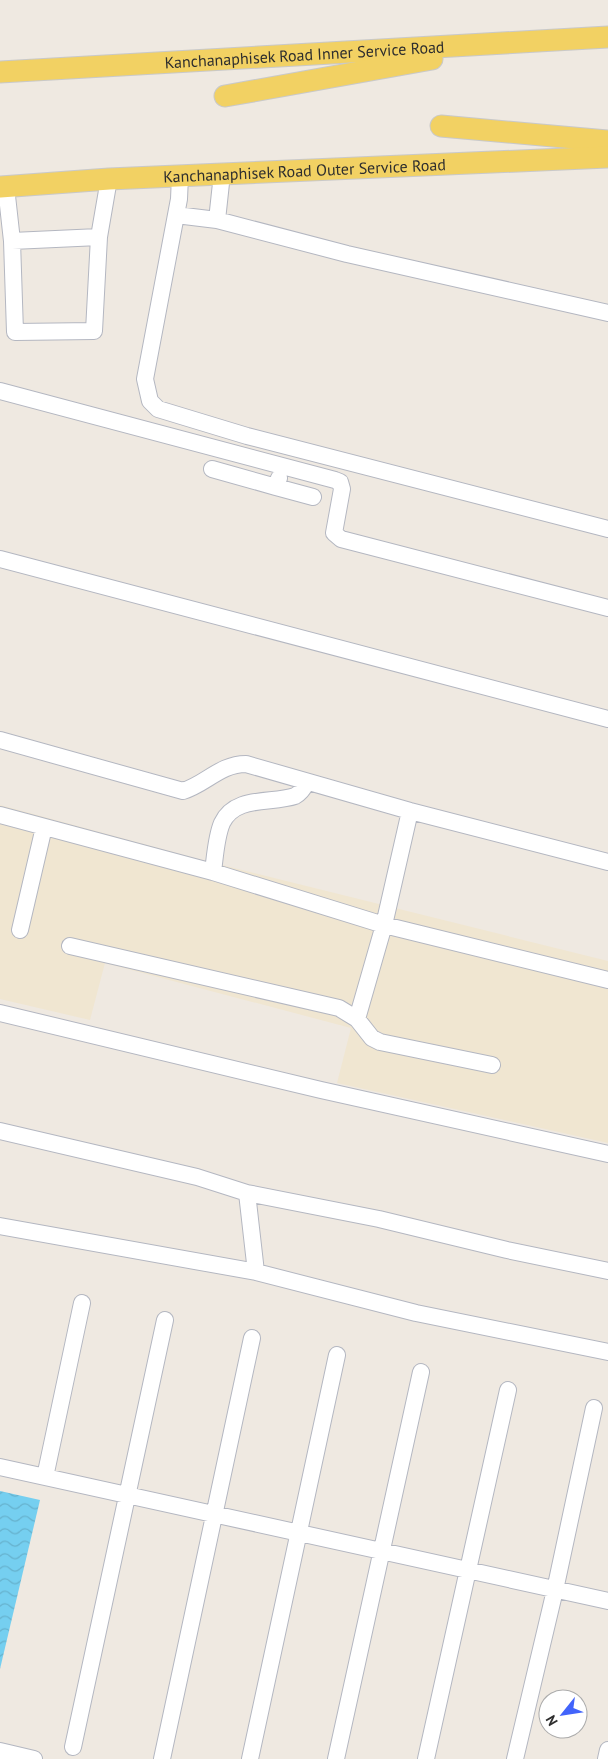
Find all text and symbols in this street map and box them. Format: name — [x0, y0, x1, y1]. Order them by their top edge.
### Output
street label: Kanchanaphisek Road Inner Service Road — [164, 36, 445, 73]
street label: Kanchanaphisek Road Outer Service Road — [163, 154, 446, 187]
north arrow — [538, 1689, 588, 1739]
text: N — [542, 1712, 562, 1729]

